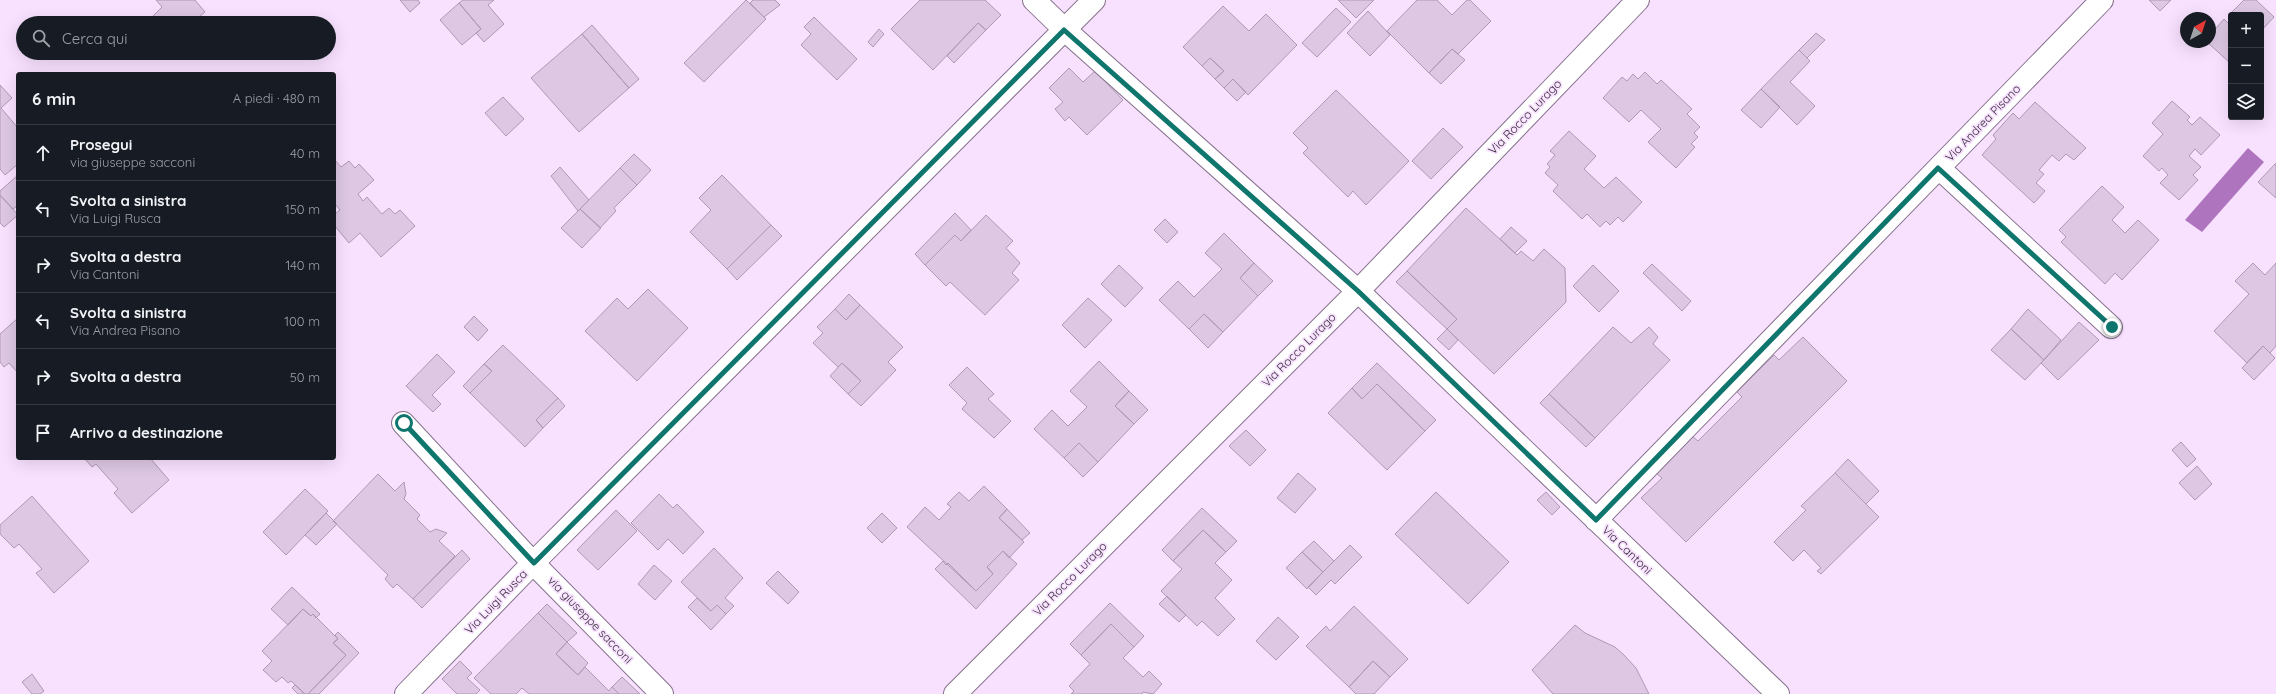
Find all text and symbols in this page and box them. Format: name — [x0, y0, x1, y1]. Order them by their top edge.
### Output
north arrow — [2180, 12, 2216, 48]
map controls — [2228, 12, 2264, 120]
button: + — [2228, 12, 2264, 48]
search box — [16, 16, 336, 60]
icon: search — [30, 27, 52, 49]
text: Cerca qui — [62, 29, 128, 48]
button: − — [2228, 48, 2264, 84]
street label: Via Rocco Lurago — [1485, 76, 1564, 157]
street label: Via Andrea Pisano — [1942, 81, 2023, 164]
button: layers — [2228, 84, 2264, 120]
text: 6 min — [32, 88, 76, 109]
text: A piedi · 480 m — [233, 90, 320, 106]
text: Prosegui — [70, 135, 132, 154]
icon: ahead — [32, 142, 54, 164]
text: 40 m — [290, 145, 320, 161]
text: via giuseppe sacconi — [70, 154, 195, 170]
text: Svolta a sinistra — [70, 191, 186, 210]
icon: left — [32, 198, 54, 220]
text: 150 m — [285, 201, 320, 217]
text: Via Luigi Rusca — [70, 210, 161, 226]
text: Svolta a destra — [70, 247, 181, 266]
icon: right — [32, 254, 54, 276]
text: 140 m — [285, 257, 320, 273]
text: Via Cantoni — [70, 266, 139, 282]
text: Svolta a sinistra — [70, 303, 186, 322]
street label: Via Rocco Lurago — [1258, 309, 1339, 390]
icon: left — [32, 310, 54, 332]
text: 100 m — [284, 313, 320, 329]
route end — [2103, 318, 2121, 336]
text: Via Andrea Pisano — [70, 322, 180, 338]
icon: right — [32, 366, 54, 388]
text: Svolta a destra — [70, 367, 181, 386]
text: 50 m — [290, 369, 320, 385]
route start — [395, 414, 413, 432]
icon: arrive — [32, 422, 54, 444]
text: Arrivo a destinazione — [70, 423, 223, 442]
street label: Via Cantoni — [1599, 522, 1656, 577]
street label: Via Rocco Lurago — [1029, 538, 1110, 619]
street label: Via Luigi Rusca — [461, 566, 530, 637]
street label: via giuseppe sacconi — [545, 573, 636, 666]

